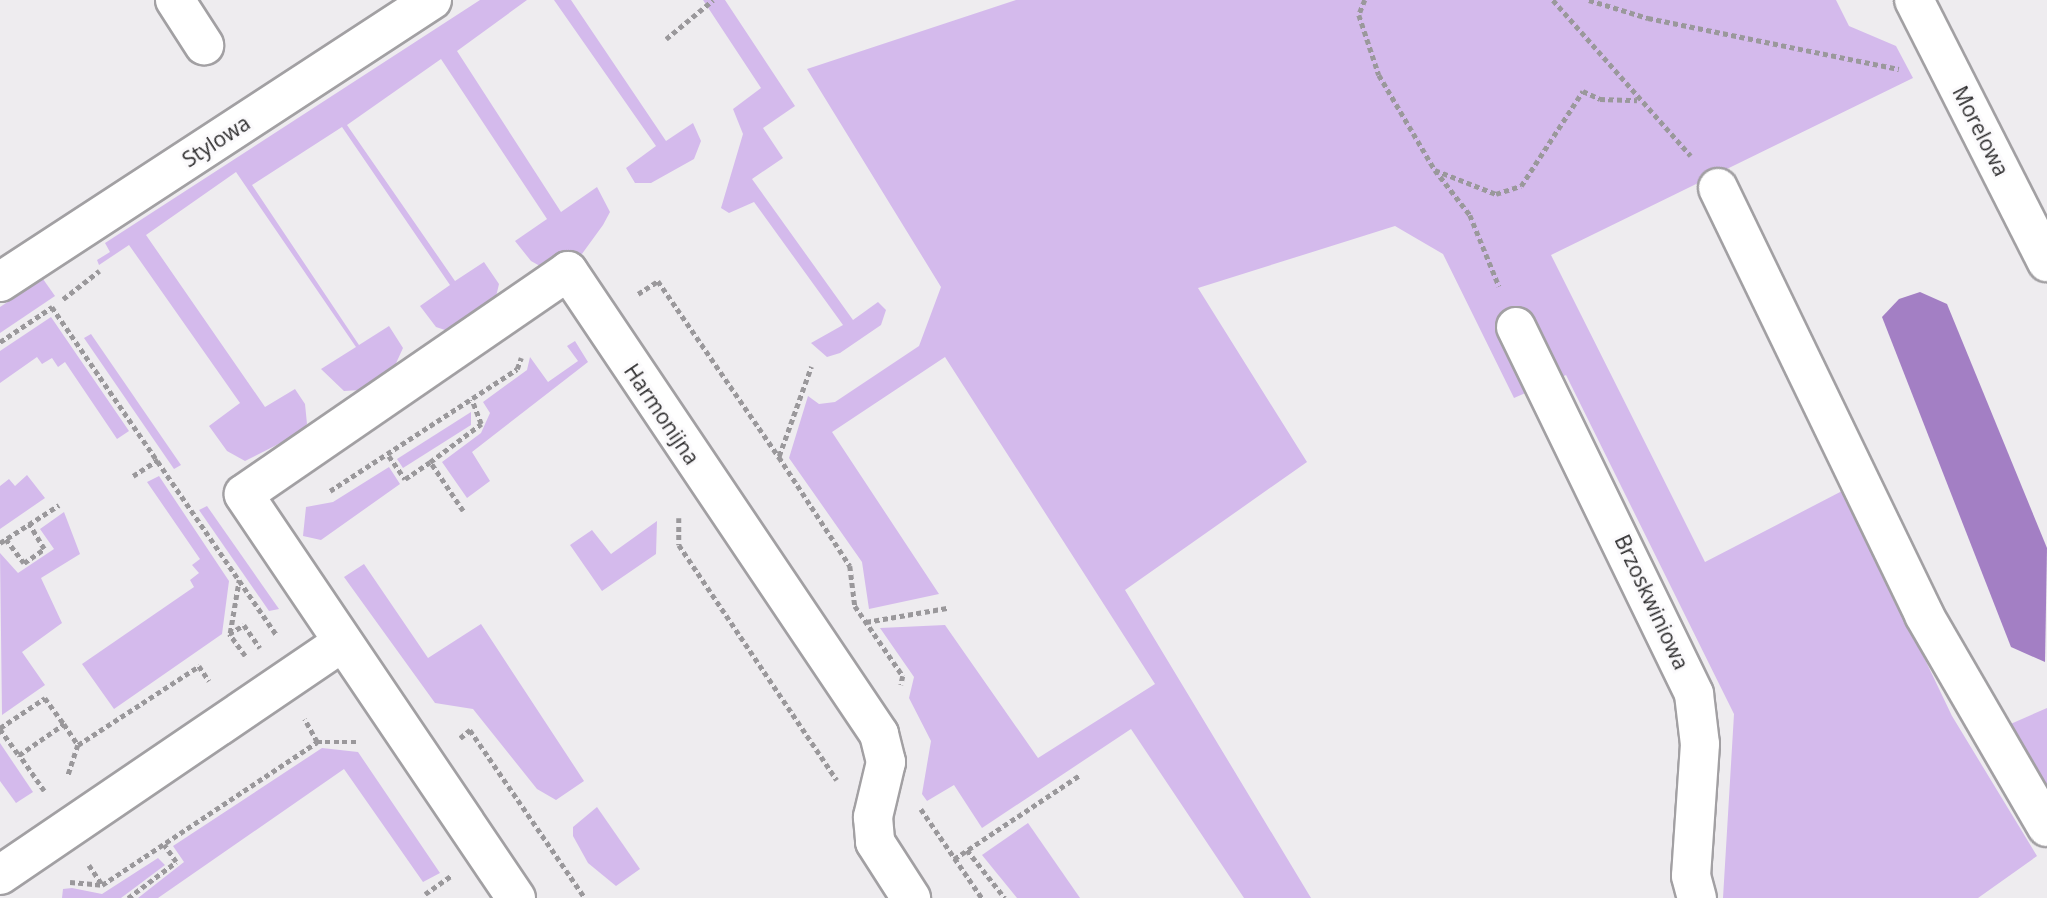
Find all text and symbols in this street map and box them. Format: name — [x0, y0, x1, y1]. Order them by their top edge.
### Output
street label: Morelowa — [1948, 82, 2014, 180]
street label: Stylowa — [178, 110, 254, 172]
street label: Harmonijna — [619, 359, 705, 469]
street label: Brzoskwiniowa — [1610, 531, 1694, 673]

